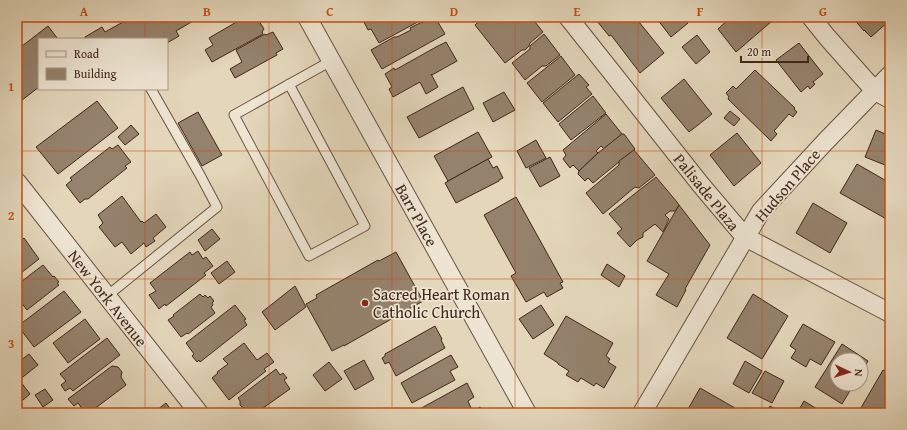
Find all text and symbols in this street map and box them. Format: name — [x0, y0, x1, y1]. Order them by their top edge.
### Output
text: A — [80, 2, 89, 21]
text: B — [203, 2, 211, 21]
text: C — [326, 2, 334, 21]
text: D — [450, 2, 458, 21]
text: E — [574, 2, 581, 21]
text: F — [697, 2, 704, 21]
text: G — [819, 2, 827, 21]
legend — [38, 38, 168, 90]
scale bar — [741, 38, 808, 64]
text: 20 m — [747, 43, 771, 60]
text: Road — [74, 45, 100, 62]
text: Building — [74, 65, 117, 82]
text: 1 — [8, 77, 14, 96]
street label: Hudson Place — [748, 143, 826, 227]
street label: Palisade Plaza — [668, 148, 746, 236]
street label: Barr Place — [390, 179, 444, 251]
text: 2 — [8, 206, 15, 225]
street label: New York Avenue — [62, 244, 154, 352]
place label: Sacred Heart Roman Catholic Church — [373, 282, 510, 324]
marker: Sacred Heart Roman Catholic Church — [360, 298, 370, 308]
text: 3 — [8, 334, 14, 353]
north arrow — [829, 352, 869, 392]
text: N — [851, 368, 867, 378]

